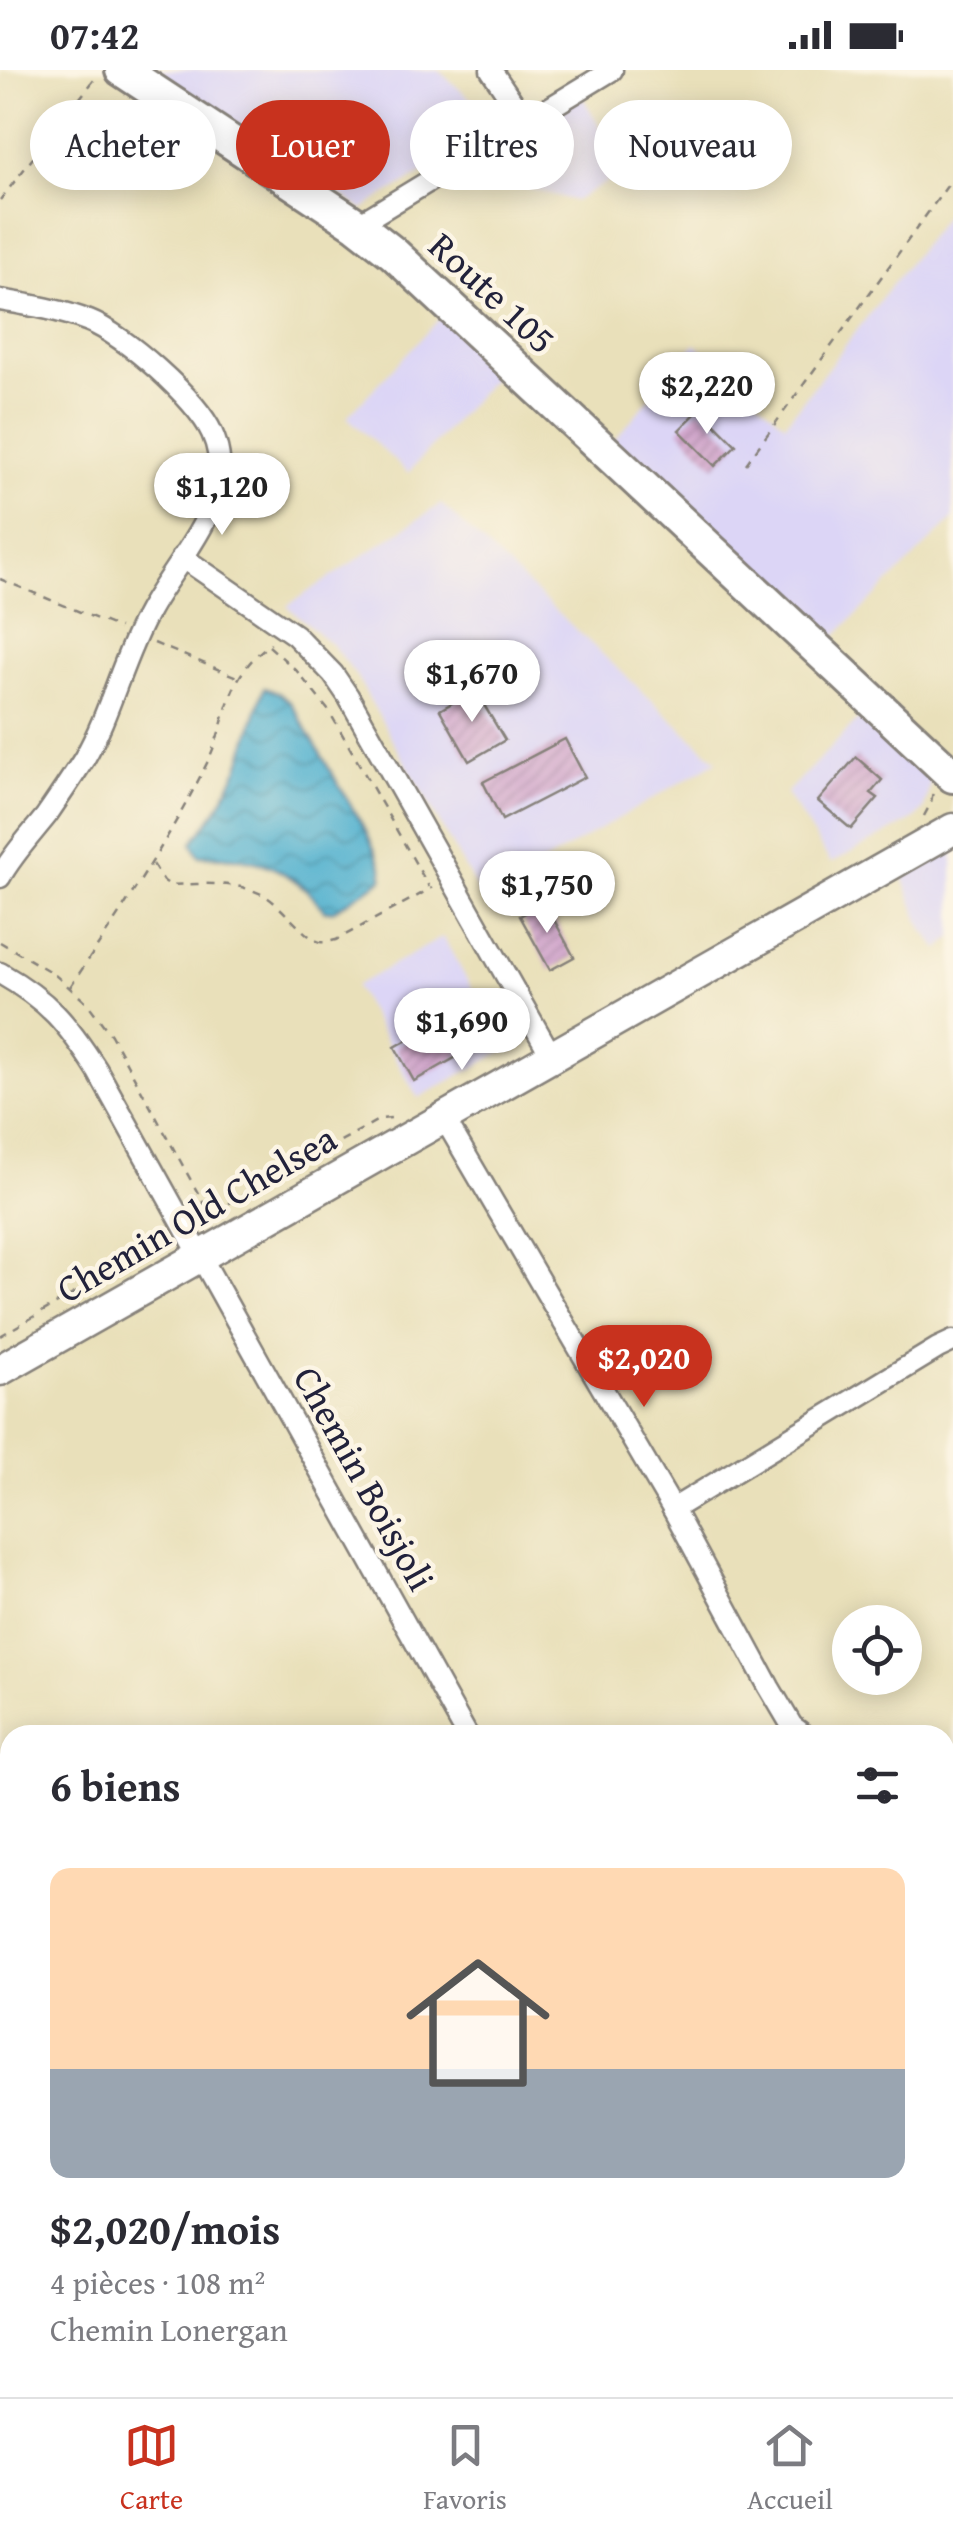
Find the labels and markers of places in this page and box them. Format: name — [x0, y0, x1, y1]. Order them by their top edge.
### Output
pin: $2,220 — [626, 352, 788, 437]
pin: $1,120 — [141, 453, 303, 538]
pin: $1,670 — [391, 640, 553, 725]
pin: $1,750 — [466, 851, 628, 936]
pin: $1,690 — [381, 988, 543, 1073]
pin: $2,020 — [563, 1325, 725, 1410]

